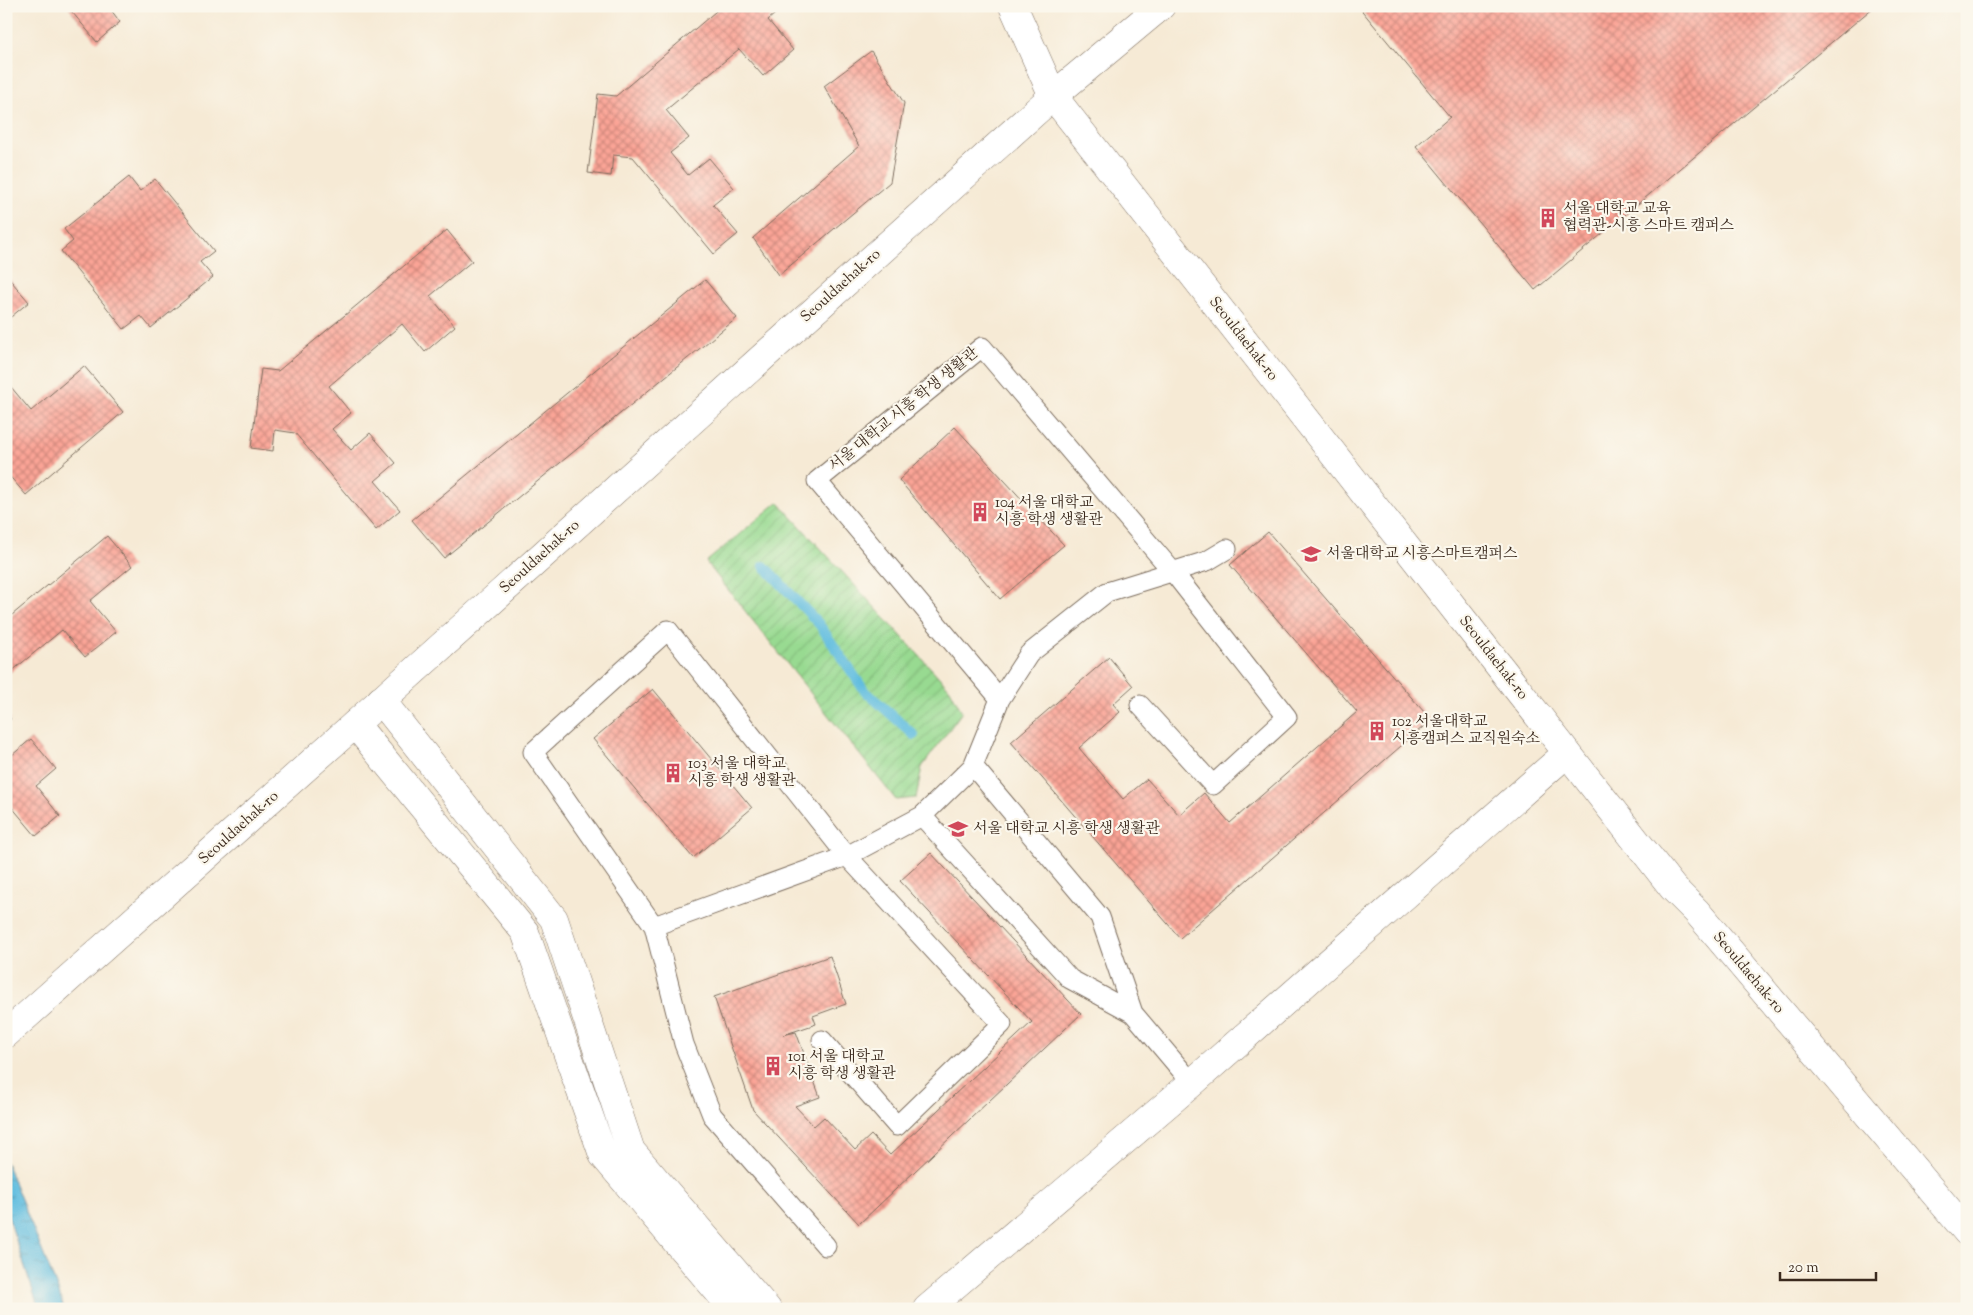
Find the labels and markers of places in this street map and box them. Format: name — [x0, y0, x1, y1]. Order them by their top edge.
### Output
place label: 서울 대학교 교육 협력관-시흥 스마트 캠퍼스 — [1563, 199, 1734, 237]
building icon: 서울 대학교 교육 협력관-시흥 스마트 캠퍼스 — [1537, 207, 1559, 229]
place label: 104 서울 대학교 시흥 학생 생활관 — [995, 493, 1103, 531]
building icon: 104 서울 대학교 시흥 학생 생활관 — [969, 501, 991, 523]
school or university icon: 서울대학교 시흥스마트캠퍼스 — [1300, 543, 1322, 565]
place label: 서울대학교 시흥스마트캠퍼스 — [1326, 544, 1518, 565]
place label: 102 서울대학교 시흥캠퍼스 교직원숙소 — [1392, 712, 1541, 750]
building icon: 102 서울대학교 시흥캠퍼스 교직원숙소 — [1366, 720, 1388, 742]
place label: 103 서울 대학교 시흥 학생 생활관 — [688, 754, 796, 792]
building icon: 103 서울 대학교 시흥 학생 생활관 — [662, 762, 684, 784]
school or university icon: 서울 대학교 시흥 학생 생활관 — [947, 818, 969, 840]
place label: 서울 대학교 시흥 학생 생활관 — [973, 819, 1160, 840]
place label: 101 서울 대학교 시흥 학생 생활관 — [788, 1047, 896, 1085]
building icon: 101 서울 대학교 시흥 학생 생활관 — [762, 1055, 784, 1077]

